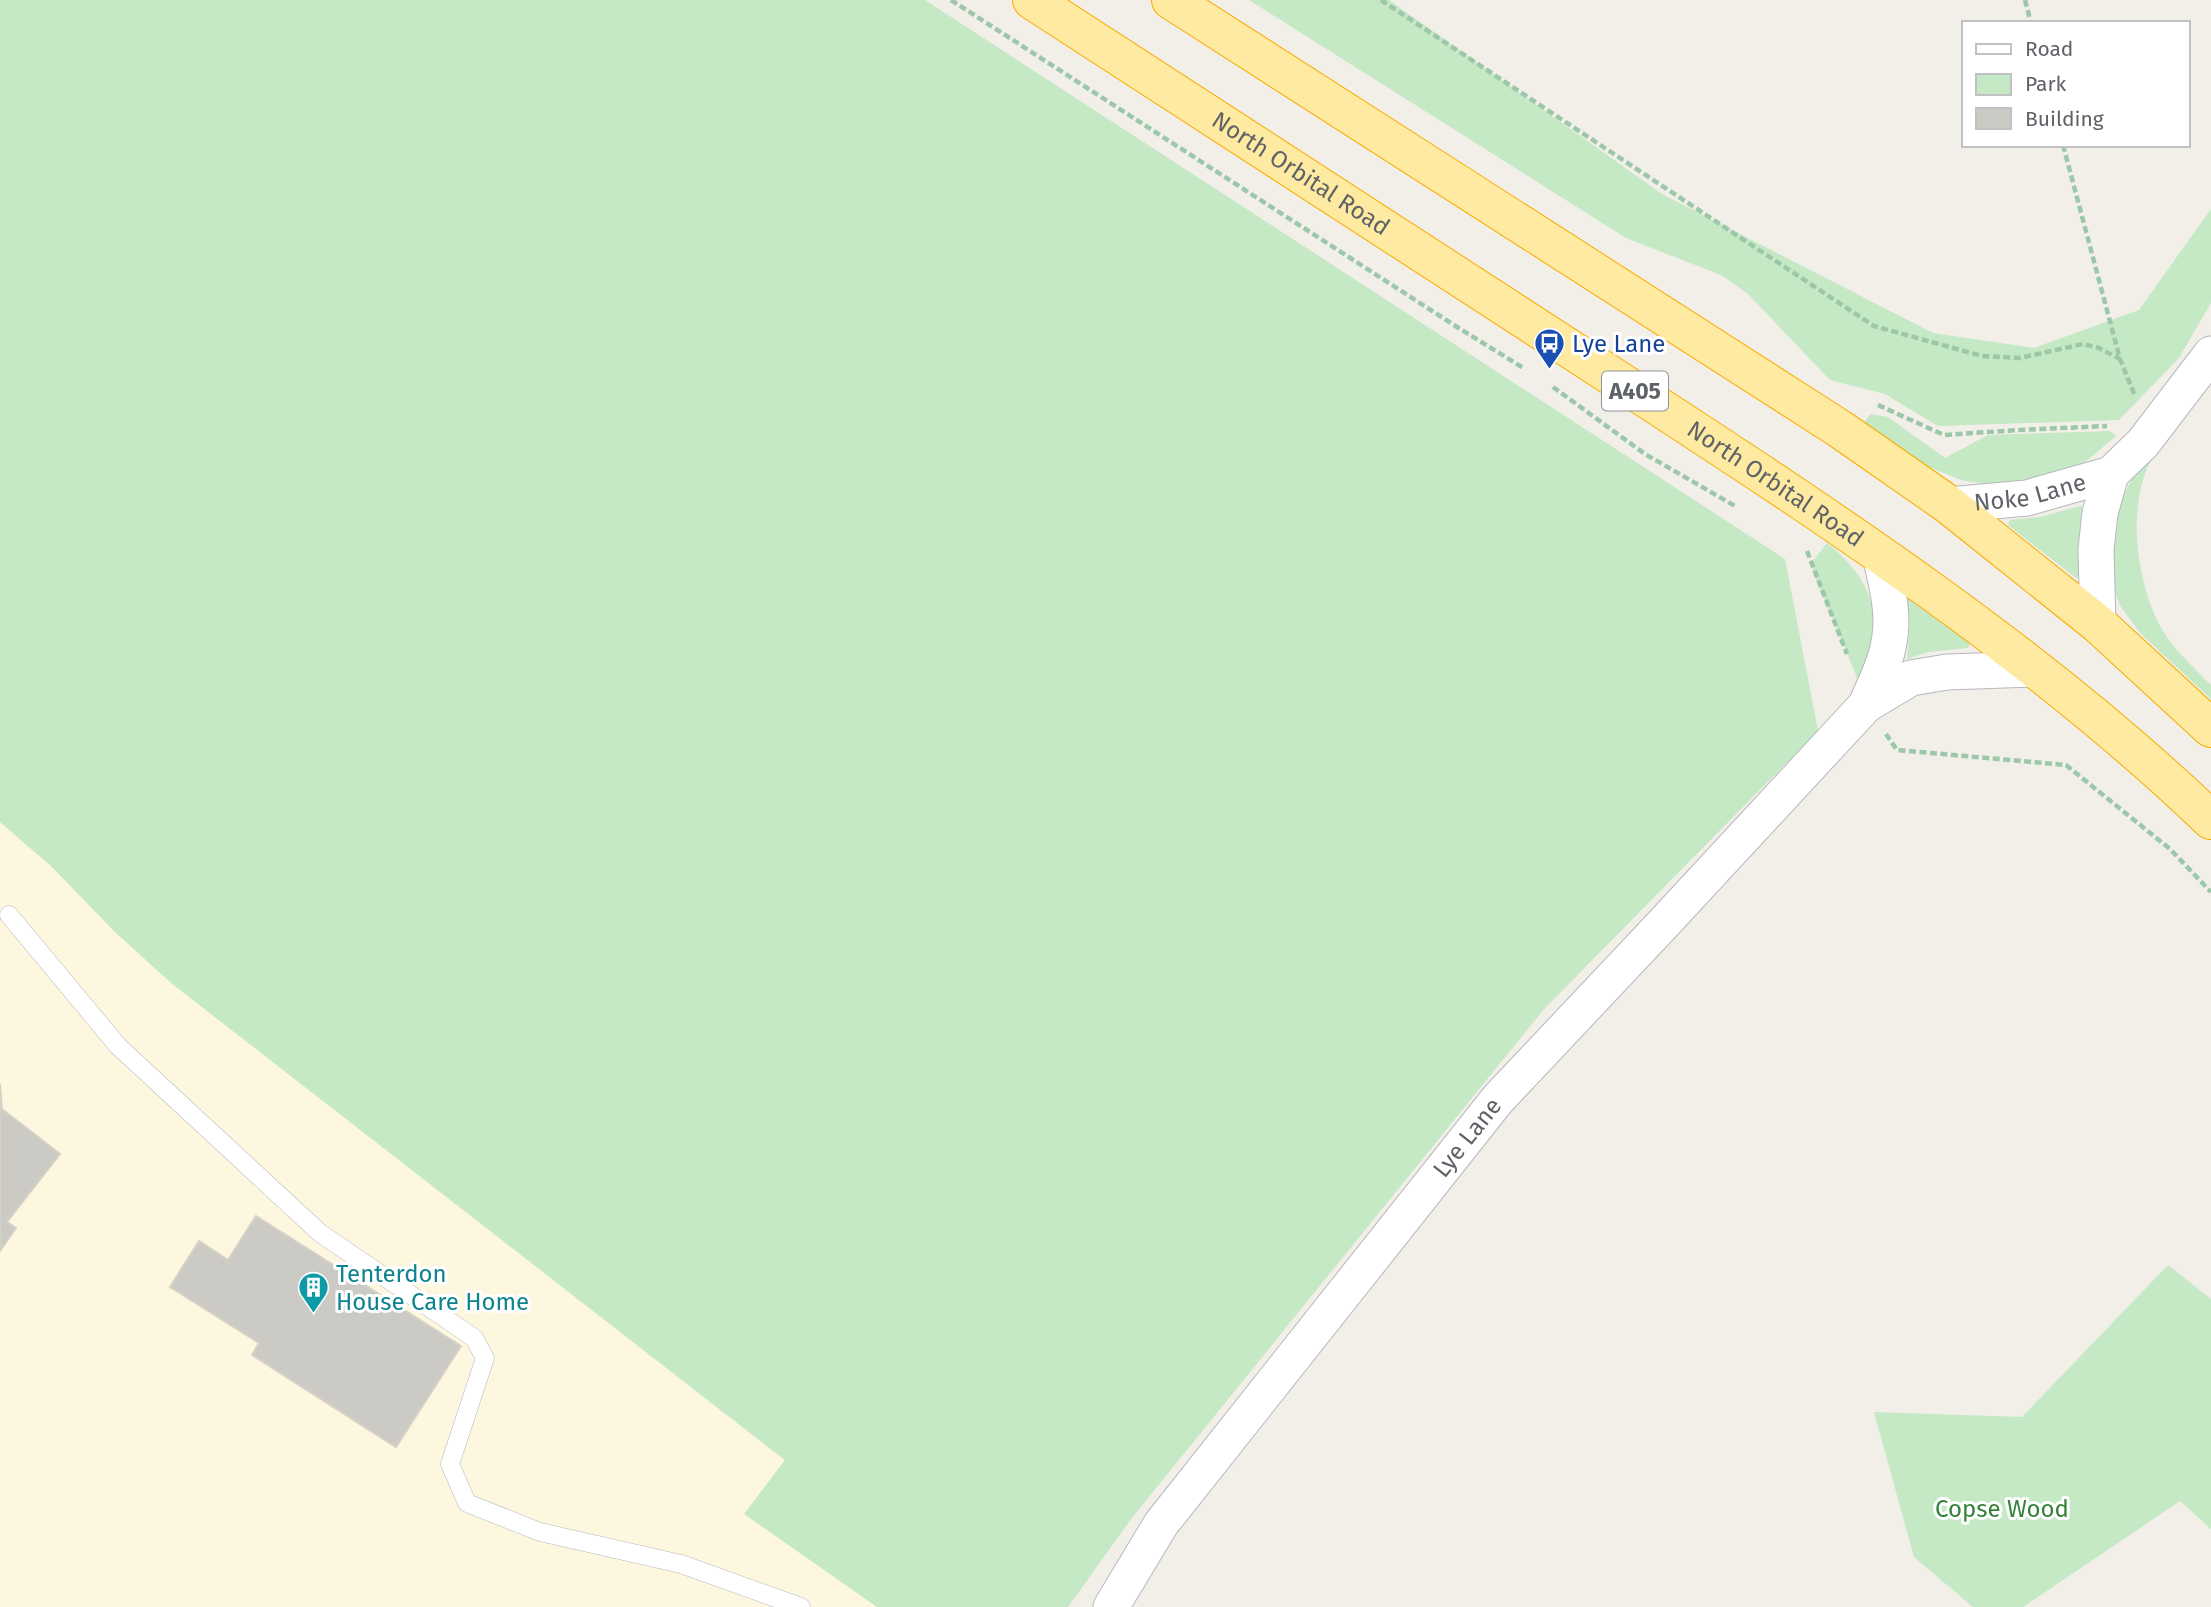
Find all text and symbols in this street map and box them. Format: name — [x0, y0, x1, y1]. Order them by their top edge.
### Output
legend — [1962, 21, 2190, 147]
text: Road — [2025, 36, 2073, 62]
text: Park — [2025, 71, 2067, 97]
street label: North Orbital Road — [1207, 106, 1395, 241]
text: Building — [2025, 106, 2104, 132]
bus stop icon: Lye Lane — [1532, 327, 1566, 371]
place label: Lye Lane — [1572, 330, 1665, 358]
road number: A405 — [1602, 372, 1668, 410]
street label: North Orbital Road — [1682, 415, 1869, 553]
street label: Noke Lane — [1973, 468, 2089, 517]
street label: Lye Lane — [1427, 1092, 1507, 1183]
place label: Tenterdon House Care Home — [336, 1260, 529, 1316]
building icon: Tenterdon House Care Home — [296, 1271, 330, 1315]
park label: Copse Wood — [1935, 1495, 2069, 1523]

